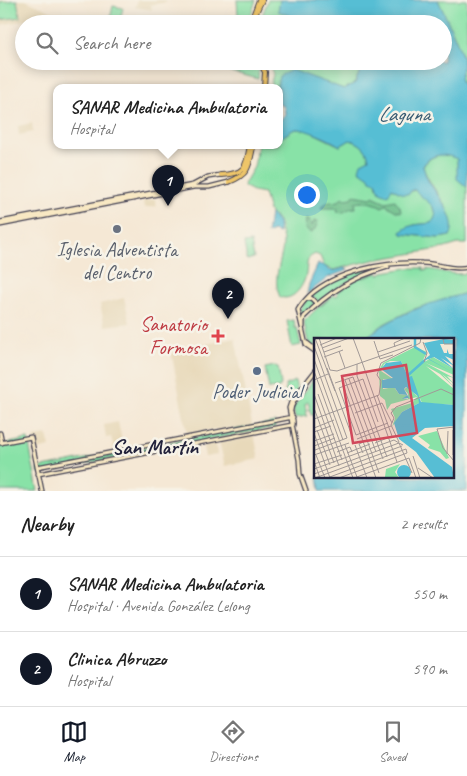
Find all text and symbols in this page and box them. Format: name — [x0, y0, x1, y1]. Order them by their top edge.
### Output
search box — [15, 15, 452, 70]
icon: search — [33, 29, 61, 57]
text: Search here — [73, 31, 150, 55]
popup — [53, 84, 283, 149]
text: SANAR Medicina Ambulatoria — [70, 95, 266, 119]
water label: Laguna — [378, 101, 432, 127]
text: Hospital — [70, 119, 113, 139]
pin: 1 — [152, 165, 184, 206]
your location — [294, 182, 320, 208]
marker: Iglesia Adventista del Centro — [111, 223, 123, 235]
place label: Iglesia Adventista del Centro — [57, 237, 179, 285]
pin: 2 — [212, 278, 244, 319]
place label: Sanatorio Formosa — [140, 312, 209, 360]
marker: Sanatorio Formosa — [211, 329, 225, 343]
inset map — [314, 338, 454, 478]
marker: Poder Judicial — [251, 365, 263, 377]
place label: Poder Judicial — [212, 379, 305, 404]
district label: San Martín — [112, 434, 199, 460]
text: Nearby — [20, 511, 73, 537]
text: 2 results — [400, 514, 447, 534]
text: SANAR Medicina Ambulatoria — [67, 572, 264, 596]
text: 1 — [32, 584, 40, 604]
text: 550 m — [413, 584, 447, 604]
text: Hospital · Avenida González Lelong — [67, 596, 250, 616]
text: Clinica Abruzzo — [67, 647, 166, 671]
text: 2 — [32, 659, 40, 679]
text: 590 m — [413, 659, 447, 679]
text: Hospital — [67, 671, 111, 691]
tab: Map — [60, 718, 88, 765]
tab: Directions — [209, 718, 258, 765]
tab: Saved — [379, 718, 407, 765]

